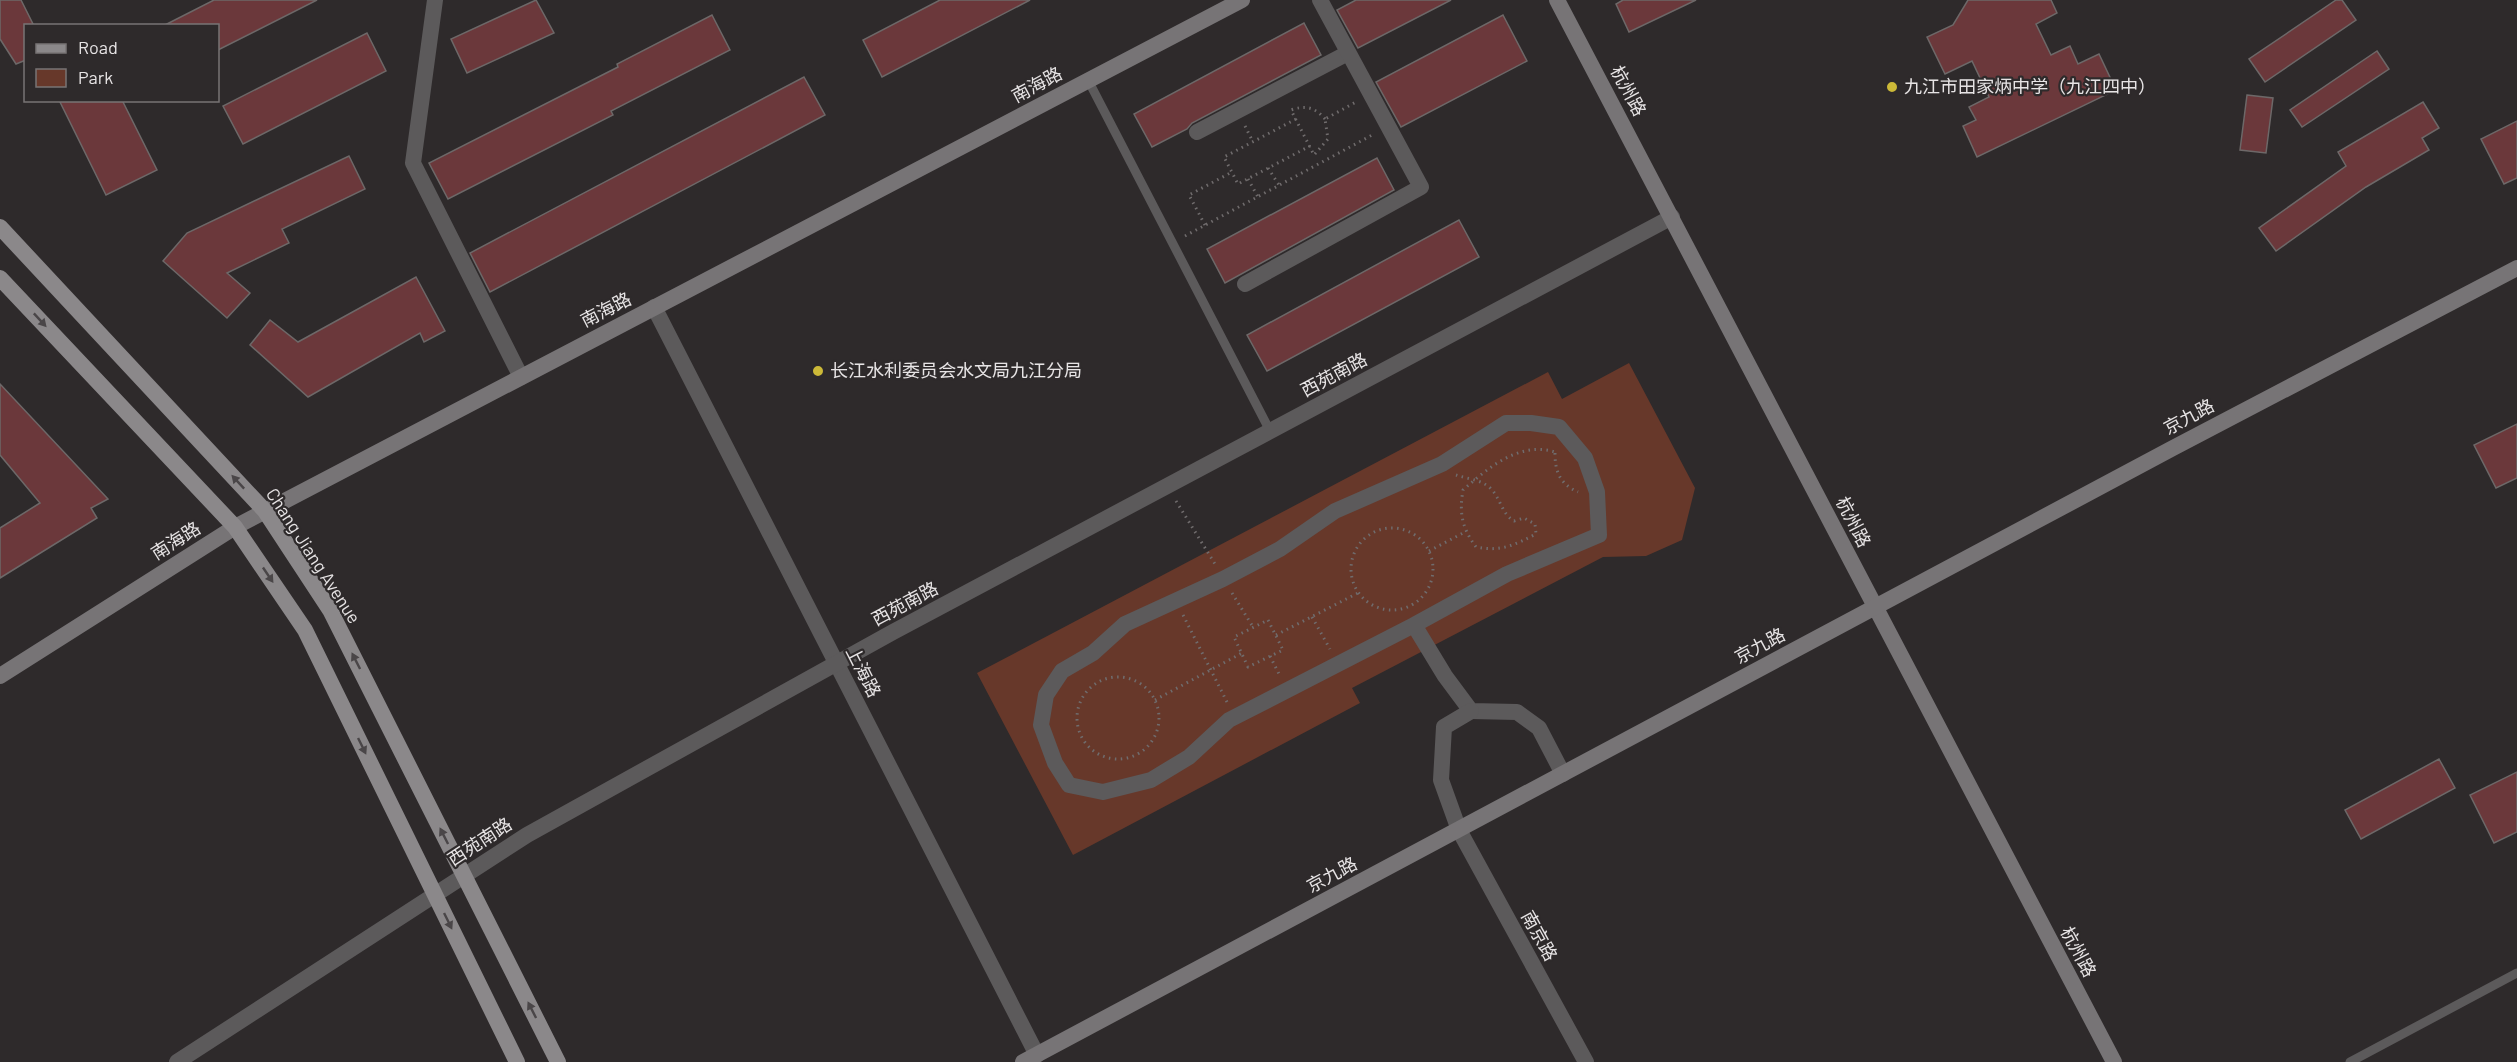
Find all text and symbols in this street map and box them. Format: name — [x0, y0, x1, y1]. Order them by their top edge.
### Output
legend — [24, 24, 219, 102]
text: Road — [78, 36, 118, 58]
street label: 南海路 — [1008, 62, 1066, 107]
street label: 杭州路 — [1606, 62, 1651, 120]
text: Park — [78, 66, 113, 88]
place label: 九江市田家炳中学（九江四中） — [1904, 75, 2156, 97]
marker: 九江市田家炳中学（九江四中） — [1885, 80, 1899, 94]
street label: 南海路 — [576, 287, 635, 331]
one-way arrow — [33, 313, 47, 328]
street label: 西苑南路 — [1297, 348, 1370, 401]
place label: 长江水利委员会水文局九江分局 — [830, 359, 1082, 381]
marker: 长江水利委员会水文局九江分局 — [811, 364, 825, 378]
street label: 京九路 — [2160, 394, 2218, 439]
one-way arrow — [231, 475, 245, 489]
street label: Chang Jiang Avenue — [262, 484, 366, 627]
street label: 杭州路 — [1832, 492, 1876, 551]
street label: 南海路 — [147, 517, 204, 564]
one-way arrow — [262, 567, 273, 584]
street label: 西苑南路 — [868, 577, 941, 630]
street label: 京九路 — [1731, 623, 1789, 668]
street label: 上海路 — [842, 642, 886, 701]
one-way arrow — [351, 653, 361, 670]
one-way arrow — [357, 737, 366, 754]
street label: 西苑南路 — [443, 812, 516, 870]
one-way arrow — [439, 827, 449, 844]
street label: 京九路 — [1303, 852, 1361, 897]
street label: 南京路 — [1517, 907, 1563, 964]
one-way arrow — [443, 912, 452, 929]
street label: 杭州路 — [2056, 923, 2101, 981]
one-way arrow — [527, 1001, 536, 1018]

